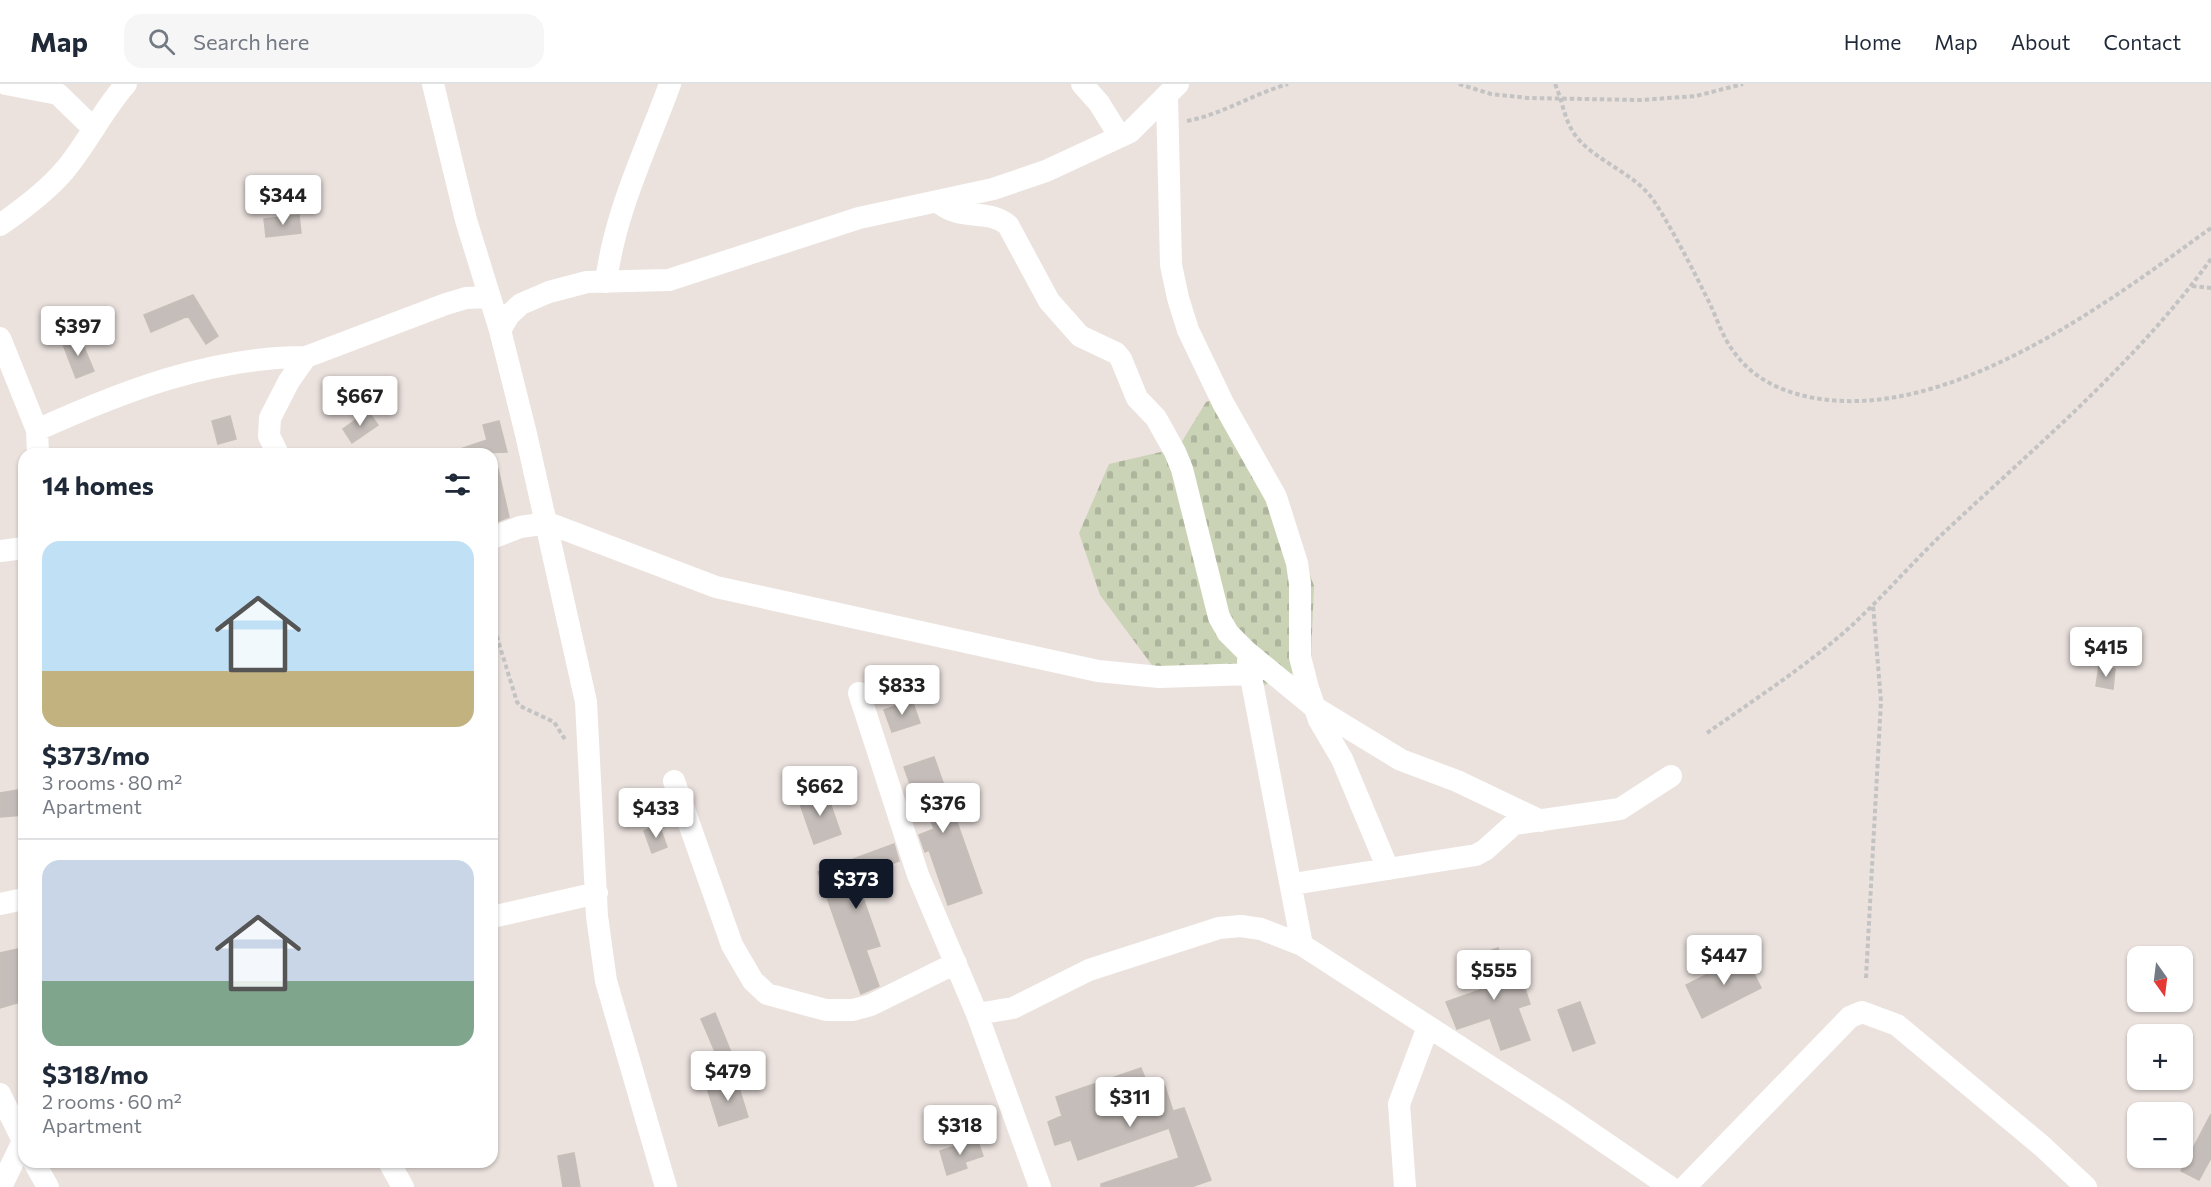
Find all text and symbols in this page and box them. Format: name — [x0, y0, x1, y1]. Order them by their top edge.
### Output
search box — [124, 14, 544, 68]
text: Map — [30, 24, 88, 58]
icon: search — [145, 25, 178, 58]
text: Search here — [193, 28, 309, 55]
text: Home — [1844, 29, 1901, 54]
text: Map — [1934, 29, 1978, 54]
text: About — [2011, 29, 2070, 54]
text: Contact — [2103, 29, 2181, 54]
pin: $344 — [247, 175, 319, 226]
text: $344 — [259, 182, 307, 206]
pin: $397 — [42, 306, 114, 357]
text: $397 — [55, 313, 101, 337]
pin: $667 — [324, 376, 396, 427]
text: $667 — [337, 383, 383, 407]
icon: filters — [441, 468, 474, 501]
text: 14 homes — [42, 469, 154, 500]
icon: home — [204, 580, 312, 688]
pin: $415 — [2070, 627, 2142, 678]
text: $415 — [2084, 634, 2128, 658]
pin: $833 — [866, 665, 938, 716]
text: $833 — [879, 672, 925, 696]
text: $373/mo — [42, 739, 150, 770]
pin: $662 — [784, 766, 856, 817]
text: 3 rooms · 80 m² — [42, 770, 182, 794]
text: $662 — [796, 773, 844, 797]
pin: $376 — [907, 783, 979, 834]
pin: $433 — [620, 788, 692, 839]
text: $376 — [920, 790, 966, 814]
text: Apartment — [42, 794, 142, 818]
text: $433 — [633, 795, 679, 819]
pin: $373 — [820, 859, 892, 910]
text: $373 — [833, 866, 879, 890]
icon: home — [204, 899, 312, 1007]
pin: $447 — [1688, 935, 1760, 986]
text: $447 — [1701, 942, 1747, 966]
north arrow — [2127, 946, 2193, 1012]
map controls — [2127, 946, 2193, 1168]
pin: $555 — [1458, 950, 1530, 1001]
text: $555 — [1471, 957, 1517, 981]
button: + — [2127, 1024, 2193, 1090]
pin: $479 — [692, 1051, 764, 1102]
text: $318/mo — [42, 1058, 149, 1089]
text: $479 — [705, 1058, 751, 1082]
pin: $311 — [1094, 1077, 1166, 1128]
text: $311 — [1109, 1084, 1151, 1108]
text: 2 rooms · 60 m² — [42, 1089, 182, 1113]
button: − — [2127, 1102, 2193, 1168]
pin: $318 — [924, 1105, 996, 1156]
text: $318 — [938, 1112, 982, 1136]
text: Apartment — [42, 1113, 142, 1137]

